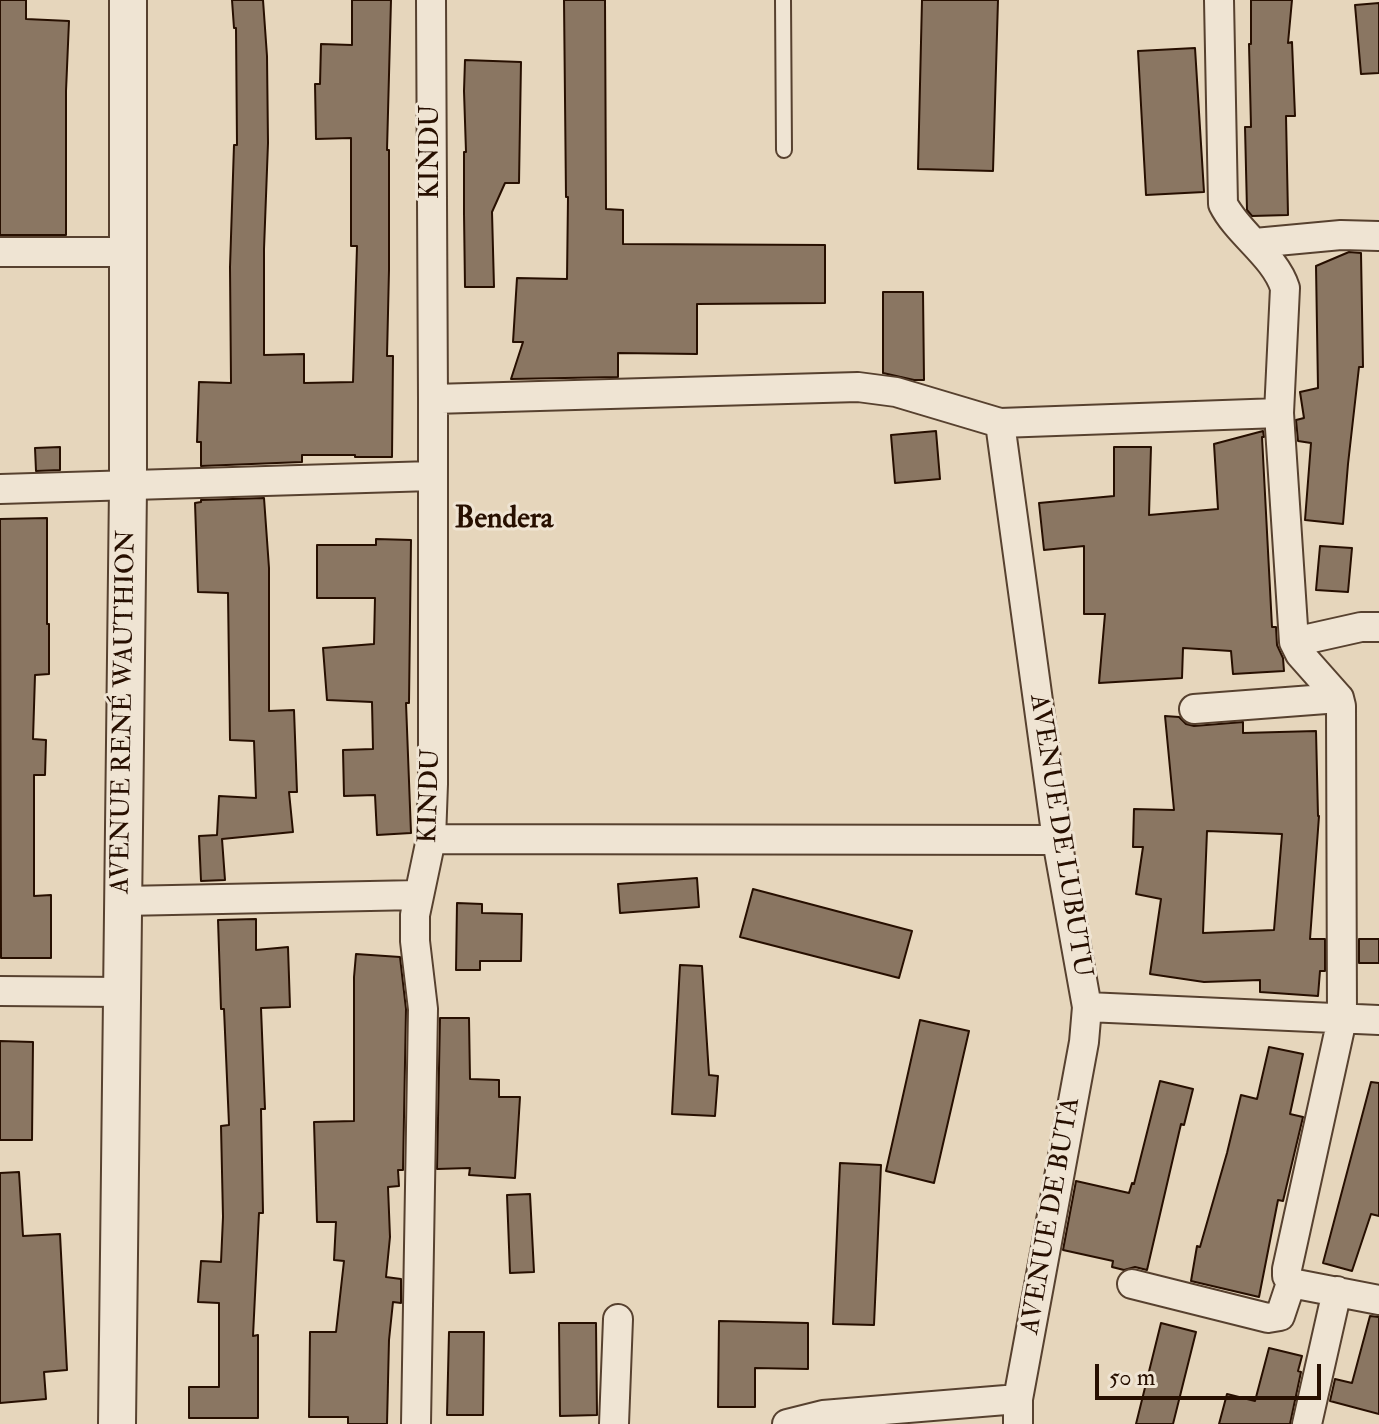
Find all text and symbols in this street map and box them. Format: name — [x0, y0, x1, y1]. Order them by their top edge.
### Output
street label: KINDU — [416, 105, 448, 199]
district label: Bendera — [455, 503, 553, 539]
street label: AVENUE RENÉ WAUTHION — [106, 530, 144, 894]
street label: AVENUE DE LUBUTU — [1021, 692, 1097, 980]
street label: KINDU — [414, 748, 448, 844]
street label: AVENUE DE BUTA — [1016, 1095, 1088, 1337]
scale bar — [1099, 1348, 1325, 1398]
text: 50 m — [1109, 1362, 1155, 1393]

